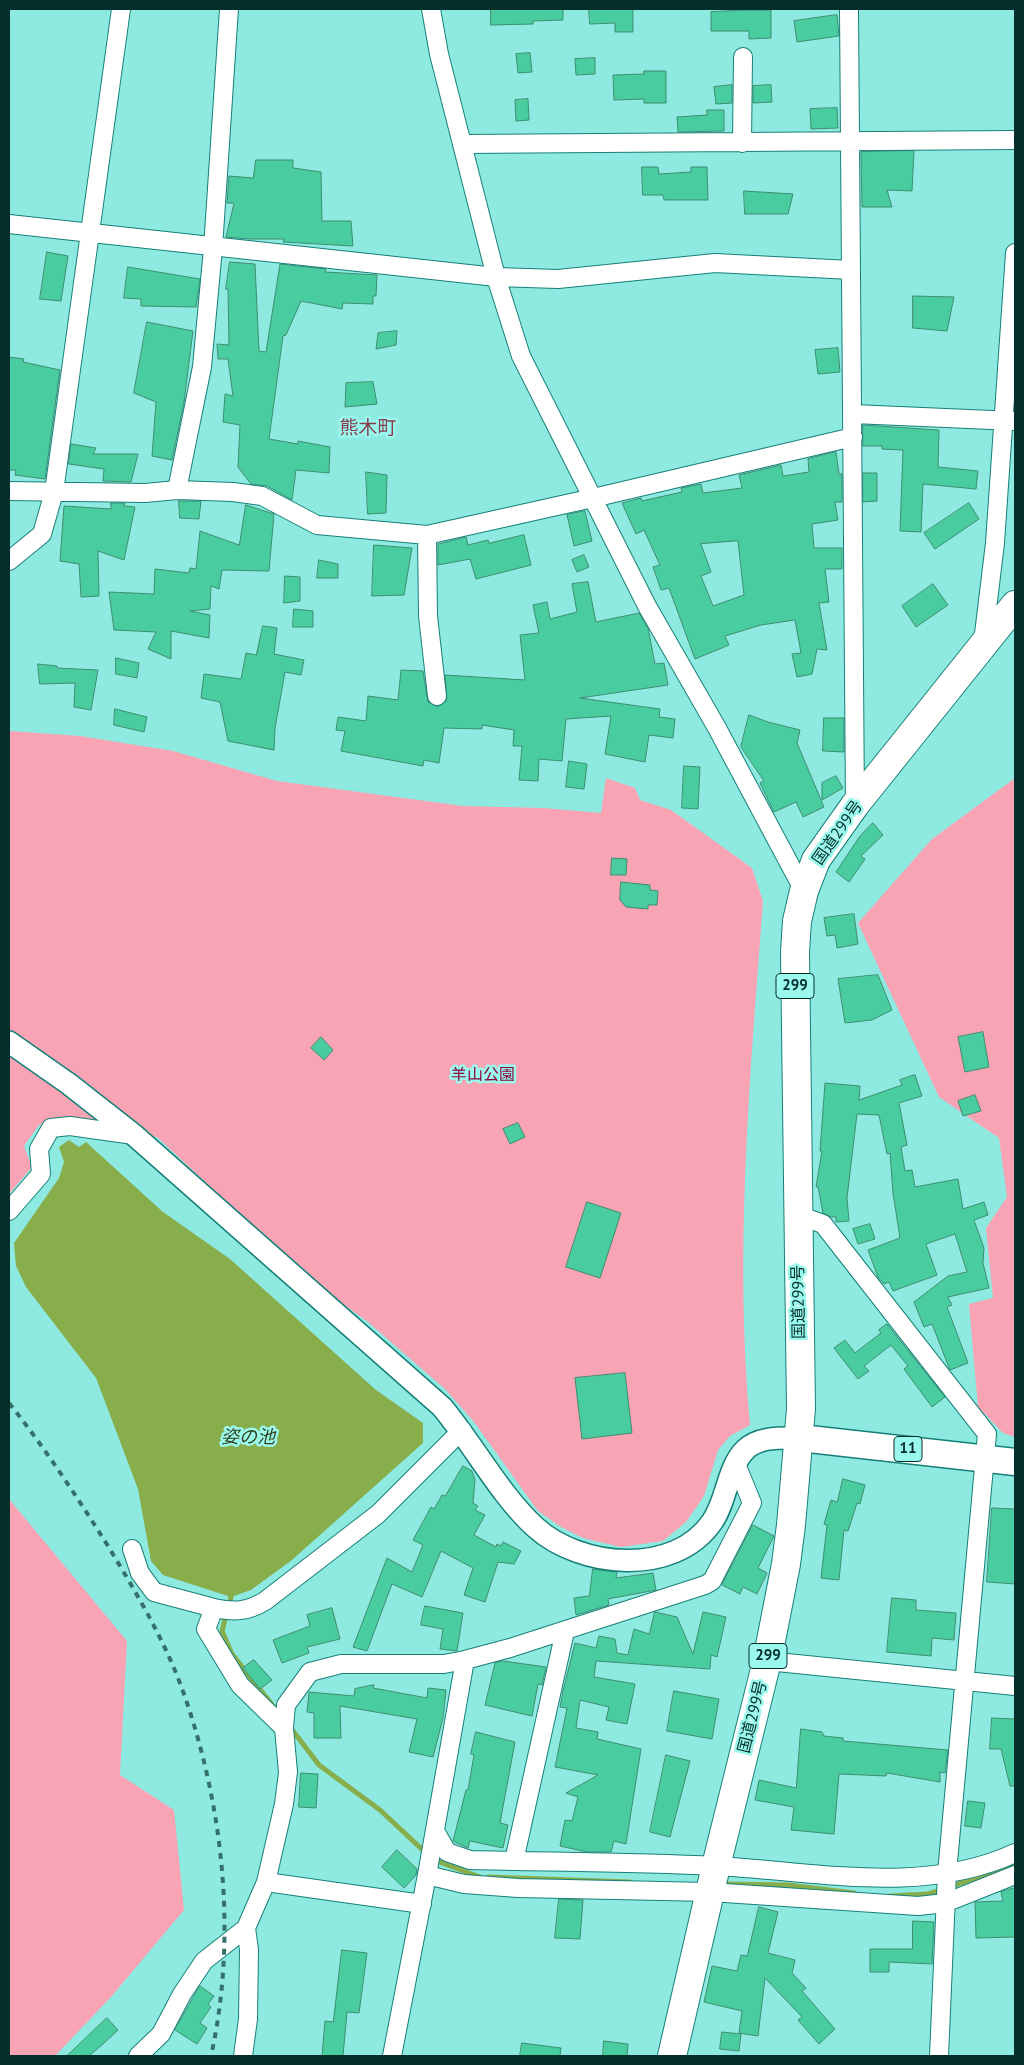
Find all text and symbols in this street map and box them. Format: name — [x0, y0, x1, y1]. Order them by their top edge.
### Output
district label: 熊木町 — [340, 418, 396, 440]
street label: 国道299号 — [809, 797, 867, 869]
road number: 299 — [776, 974, 814, 998]
park label: 羊山公園 — [451, 1065, 515, 1085]
street label: 国道299号 — [789, 1265, 809, 1339]
water label: 姿の池 — [221, 1427, 275, 1449]
road number: 11 — [894, 1436, 922, 1462]
road number: 299 — [749, 1644, 787, 1668]
street label: 国道299号 — [735, 1679, 771, 1755]

